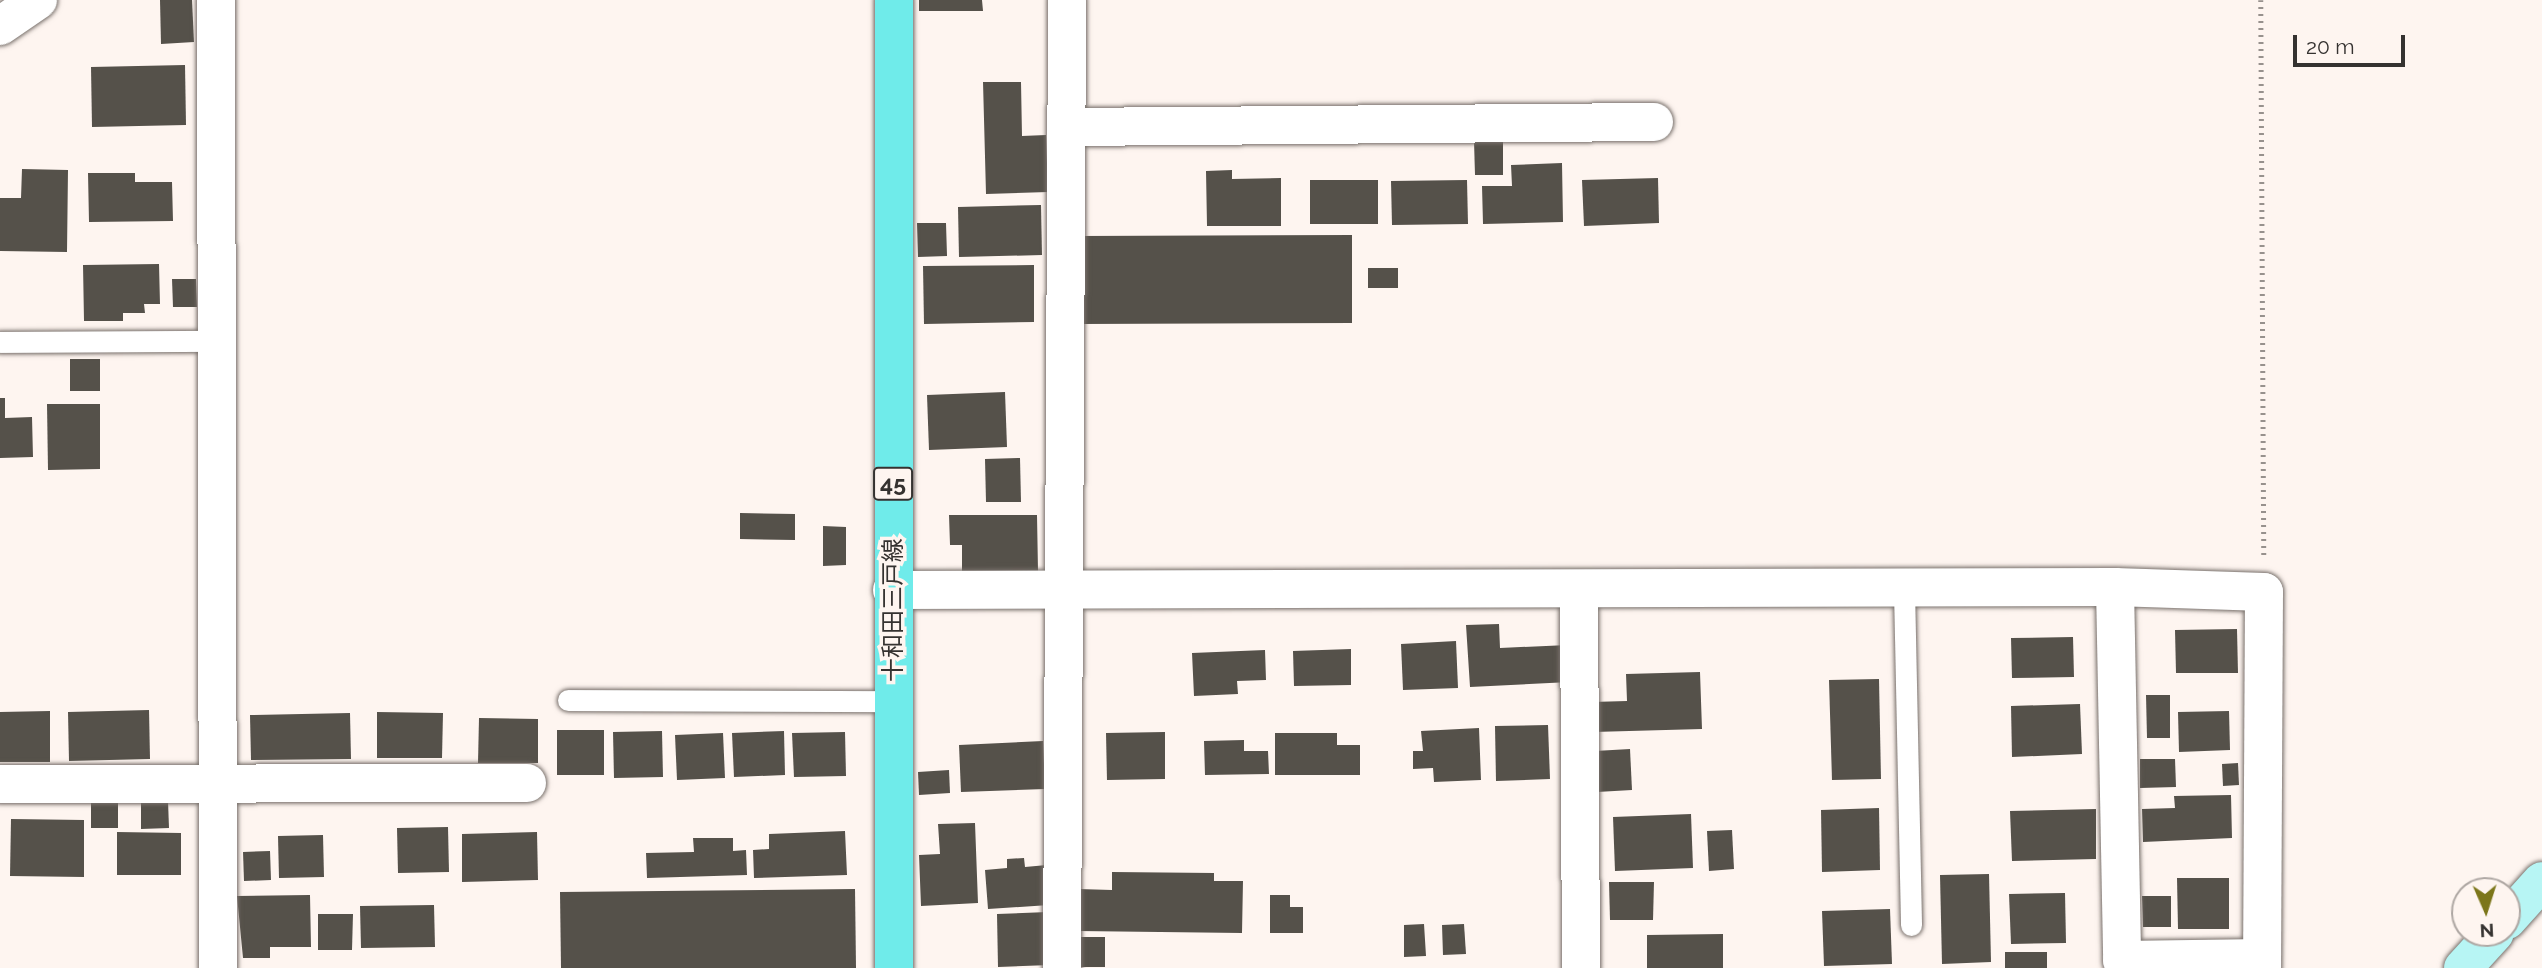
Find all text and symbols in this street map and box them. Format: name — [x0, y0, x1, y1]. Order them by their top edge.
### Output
scale bar — [2297, 21, 2409, 65]
text: 20 m — [2306, 34, 2354, 59]
road number: 45 — [872, 464, 914, 504]
street label: 十和田三戸線 — [879, 538, 907, 682]
north arrow — [2451, 877, 2521, 947]
text: N — [2479, 920, 2495, 942]

